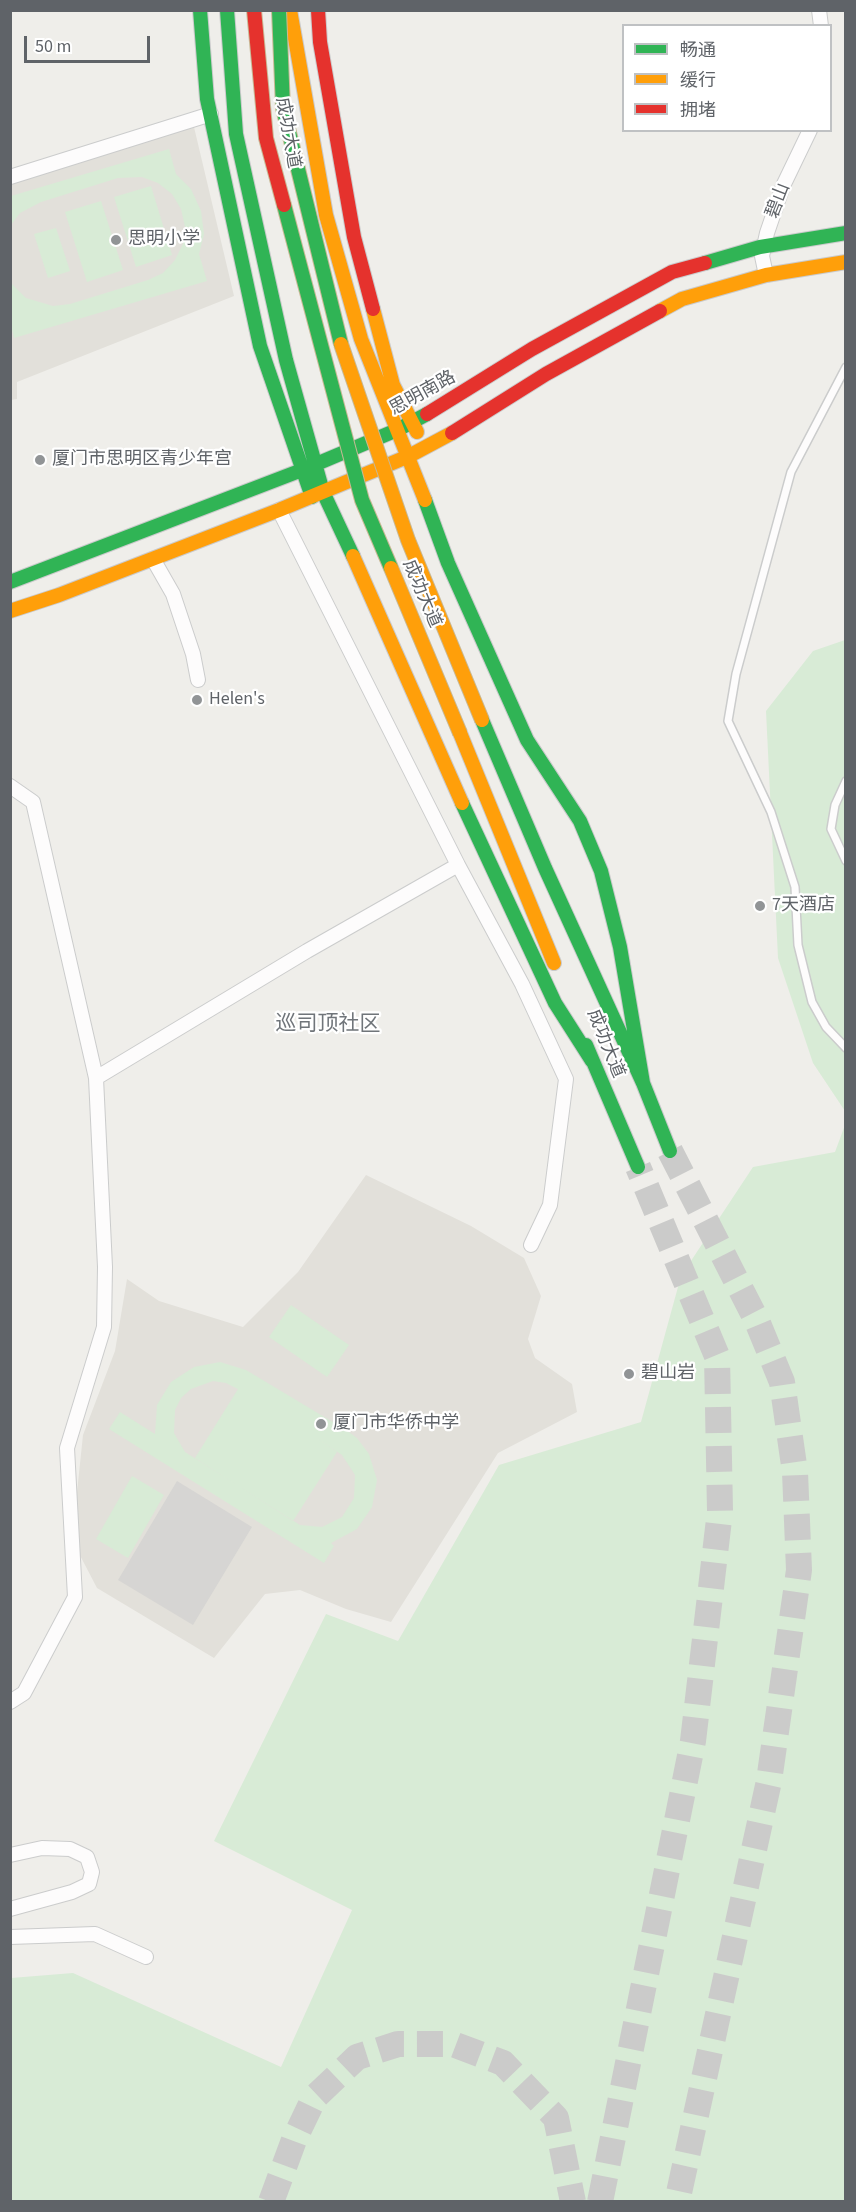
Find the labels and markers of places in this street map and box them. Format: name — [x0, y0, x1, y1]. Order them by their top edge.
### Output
place label: 思明小学 — [128, 229, 200, 251]
marker: 思明小学 — [109, 233, 123, 247]
place label: 厦门市思明区青少年宫 — [52, 449, 232, 471]
marker: 厦门市思明区青少年宫 — [33, 453, 47, 467]
place label: Helen's — [209, 689, 265, 711]
marker: Helen's — [190, 693, 204, 707]
place label: 7天酒店 — [772, 895, 835, 917]
marker: 7天酒店 — [753, 899, 767, 913]
place label: 碧山岩 — [641, 1363, 695, 1385]
marker: 碧山岩 — [622, 1367, 636, 1381]
place label: 厦门市华侨中学 — [333, 1413, 459, 1435]
marker: 厦门市华侨中学 — [314, 1417, 328, 1431]

